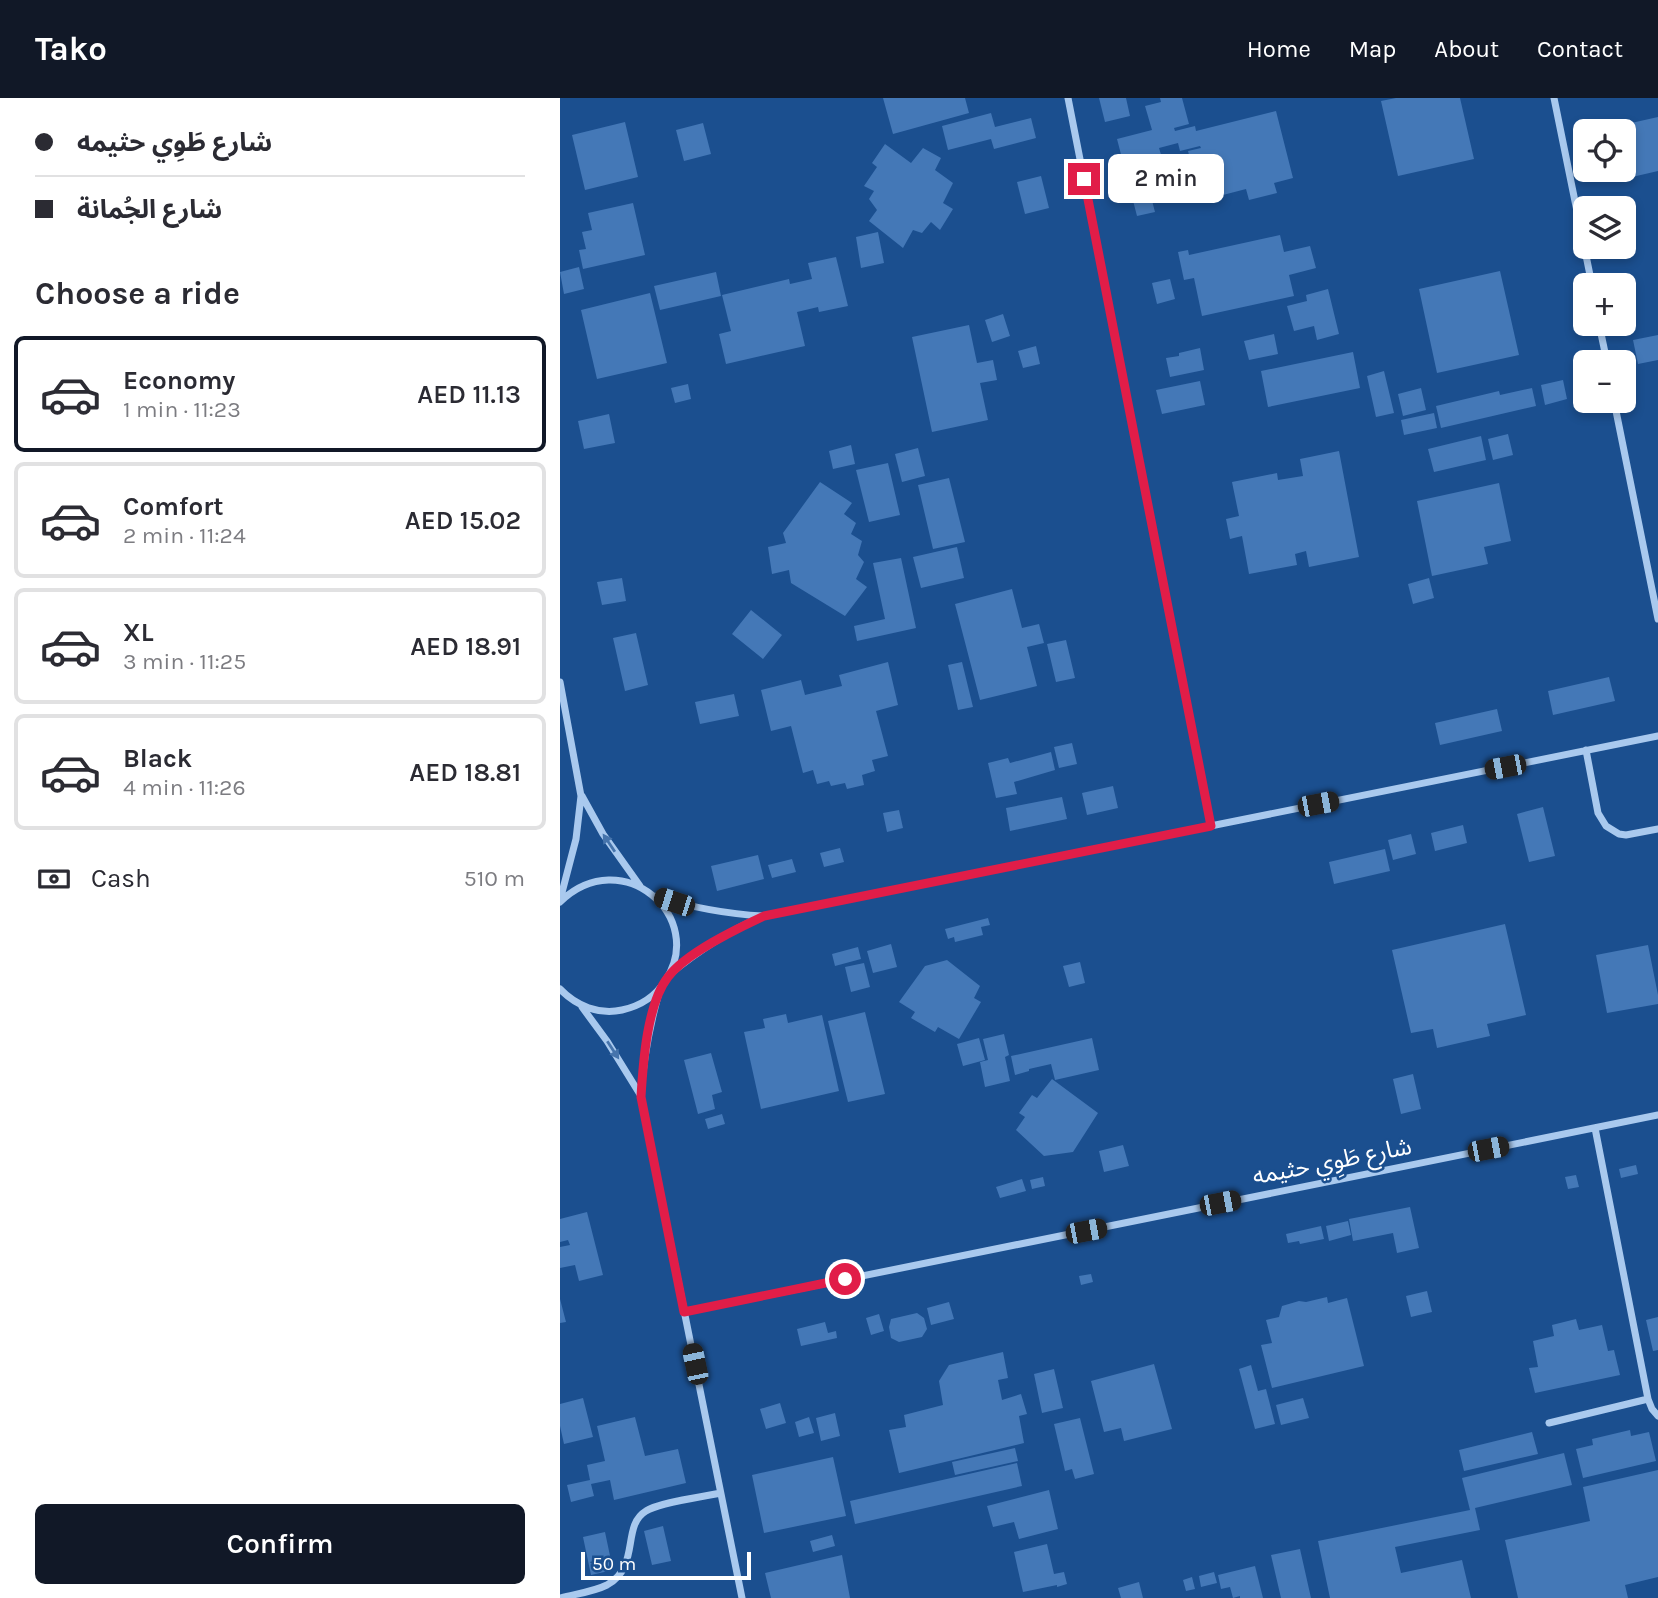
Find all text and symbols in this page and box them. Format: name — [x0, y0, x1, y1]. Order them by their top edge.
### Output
text: Tako — [35, 30, 107, 68]
text: Home — [1247, 35, 1311, 63]
text: Map — [1349, 35, 1396, 63]
text: About — [1434, 35, 1499, 63]
text: Contact — [1537, 35, 1623, 63]
map controls — [1573, 119, 1636, 413]
button: locate — [1573, 119, 1636, 182]
text: شارع طَوِي حثيمه — [77, 127, 272, 158]
callout: 2 min — [1108, 154, 1224, 204]
route end — [1068, 163, 1100, 195]
text: 2 min — [1135, 165, 1197, 192]
text: شارع الجُمانة — [77, 194, 222, 225]
button: layers — [1573, 196, 1636, 259]
button: + — [1573, 273, 1636, 336]
text: Choose a ride — [35, 275, 240, 312]
button: − — [1573, 350, 1636, 413]
icon: car — [39, 363, 102, 426]
text: Economy — [123, 365, 235, 396]
text: AED 11.13 — [417, 379, 521, 410]
text: 1 min · 11:23 — [123, 396, 241, 423]
icon: car — [39, 489, 102, 552]
text: Comfort — [123, 491, 224, 522]
text: AED 15.02 — [405, 505, 521, 536]
text: 2 min · 11:24 — [123, 522, 246, 549]
icon: car — [39, 615, 102, 678]
text: XL — [123, 617, 154, 648]
text: AED 18.91 — [410, 631, 521, 662]
text: 3 min · 11:25 — [123, 648, 246, 675]
icon: car — [39, 741, 102, 804]
text: Black — [123, 743, 192, 774]
car — [1483, 753, 1528, 781]
text: AED 18.81 — [409, 757, 521, 788]
text: 4 min · 11:26 — [123, 774, 246, 801]
car — [1296, 790, 1341, 818]
one-way arrow — [603, 834, 616, 853]
icon: cash — [35, 860, 73, 898]
text: Cash — [91, 863, 151, 894]
text: 510 m — [464, 865, 525, 892]
car — [651, 886, 698, 918]
one-way arrow — [606, 1041, 620, 1059]
street label: شارع طَوِي حثيمه — [1250, 1132, 1415, 1195]
car — [1466, 1135, 1511, 1163]
car — [1198, 1189, 1243, 1217]
car — [1064, 1217, 1109, 1245]
route start — [829, 1263, 861, 1295]
car — [681, 1341, 710, 1387]
button: Confirm — [35, 1504, 525, 1584]
scale bar — [581, 1549, 751, 1581]
text: 50 m — [592, 1553, 636, 1575]

